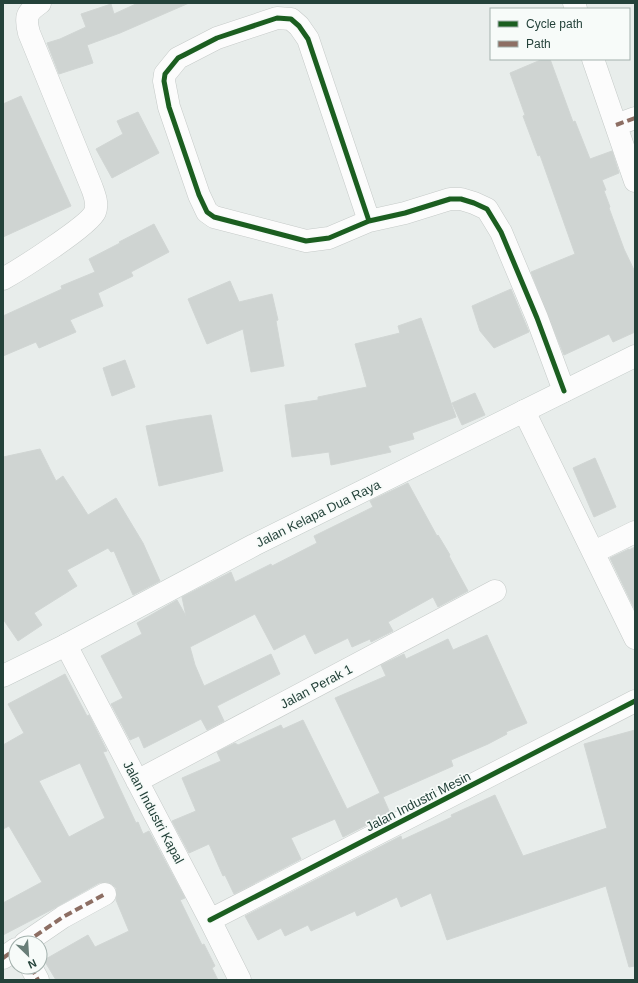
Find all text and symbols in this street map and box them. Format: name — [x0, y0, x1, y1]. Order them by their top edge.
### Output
legend — [490, 8, 630, 60]
text: Cycle path — [526, 17, 583, 31]
text: Path — [526, 37, 551, 51]
street label: Jalan Kelapa Dua Raya — [254, 476, 384, 550]
street label: Jalan Perak 1 — [278, 661, 355, 712]
street label: Jalan Industri Kapal — [120, 758, 187, 866]
street label: Jalan Industri Mesin — [363, 769, 473, 834]
north arrow — [8, 935, 48, 975]
text: N — [26, 957, 38, 971]

